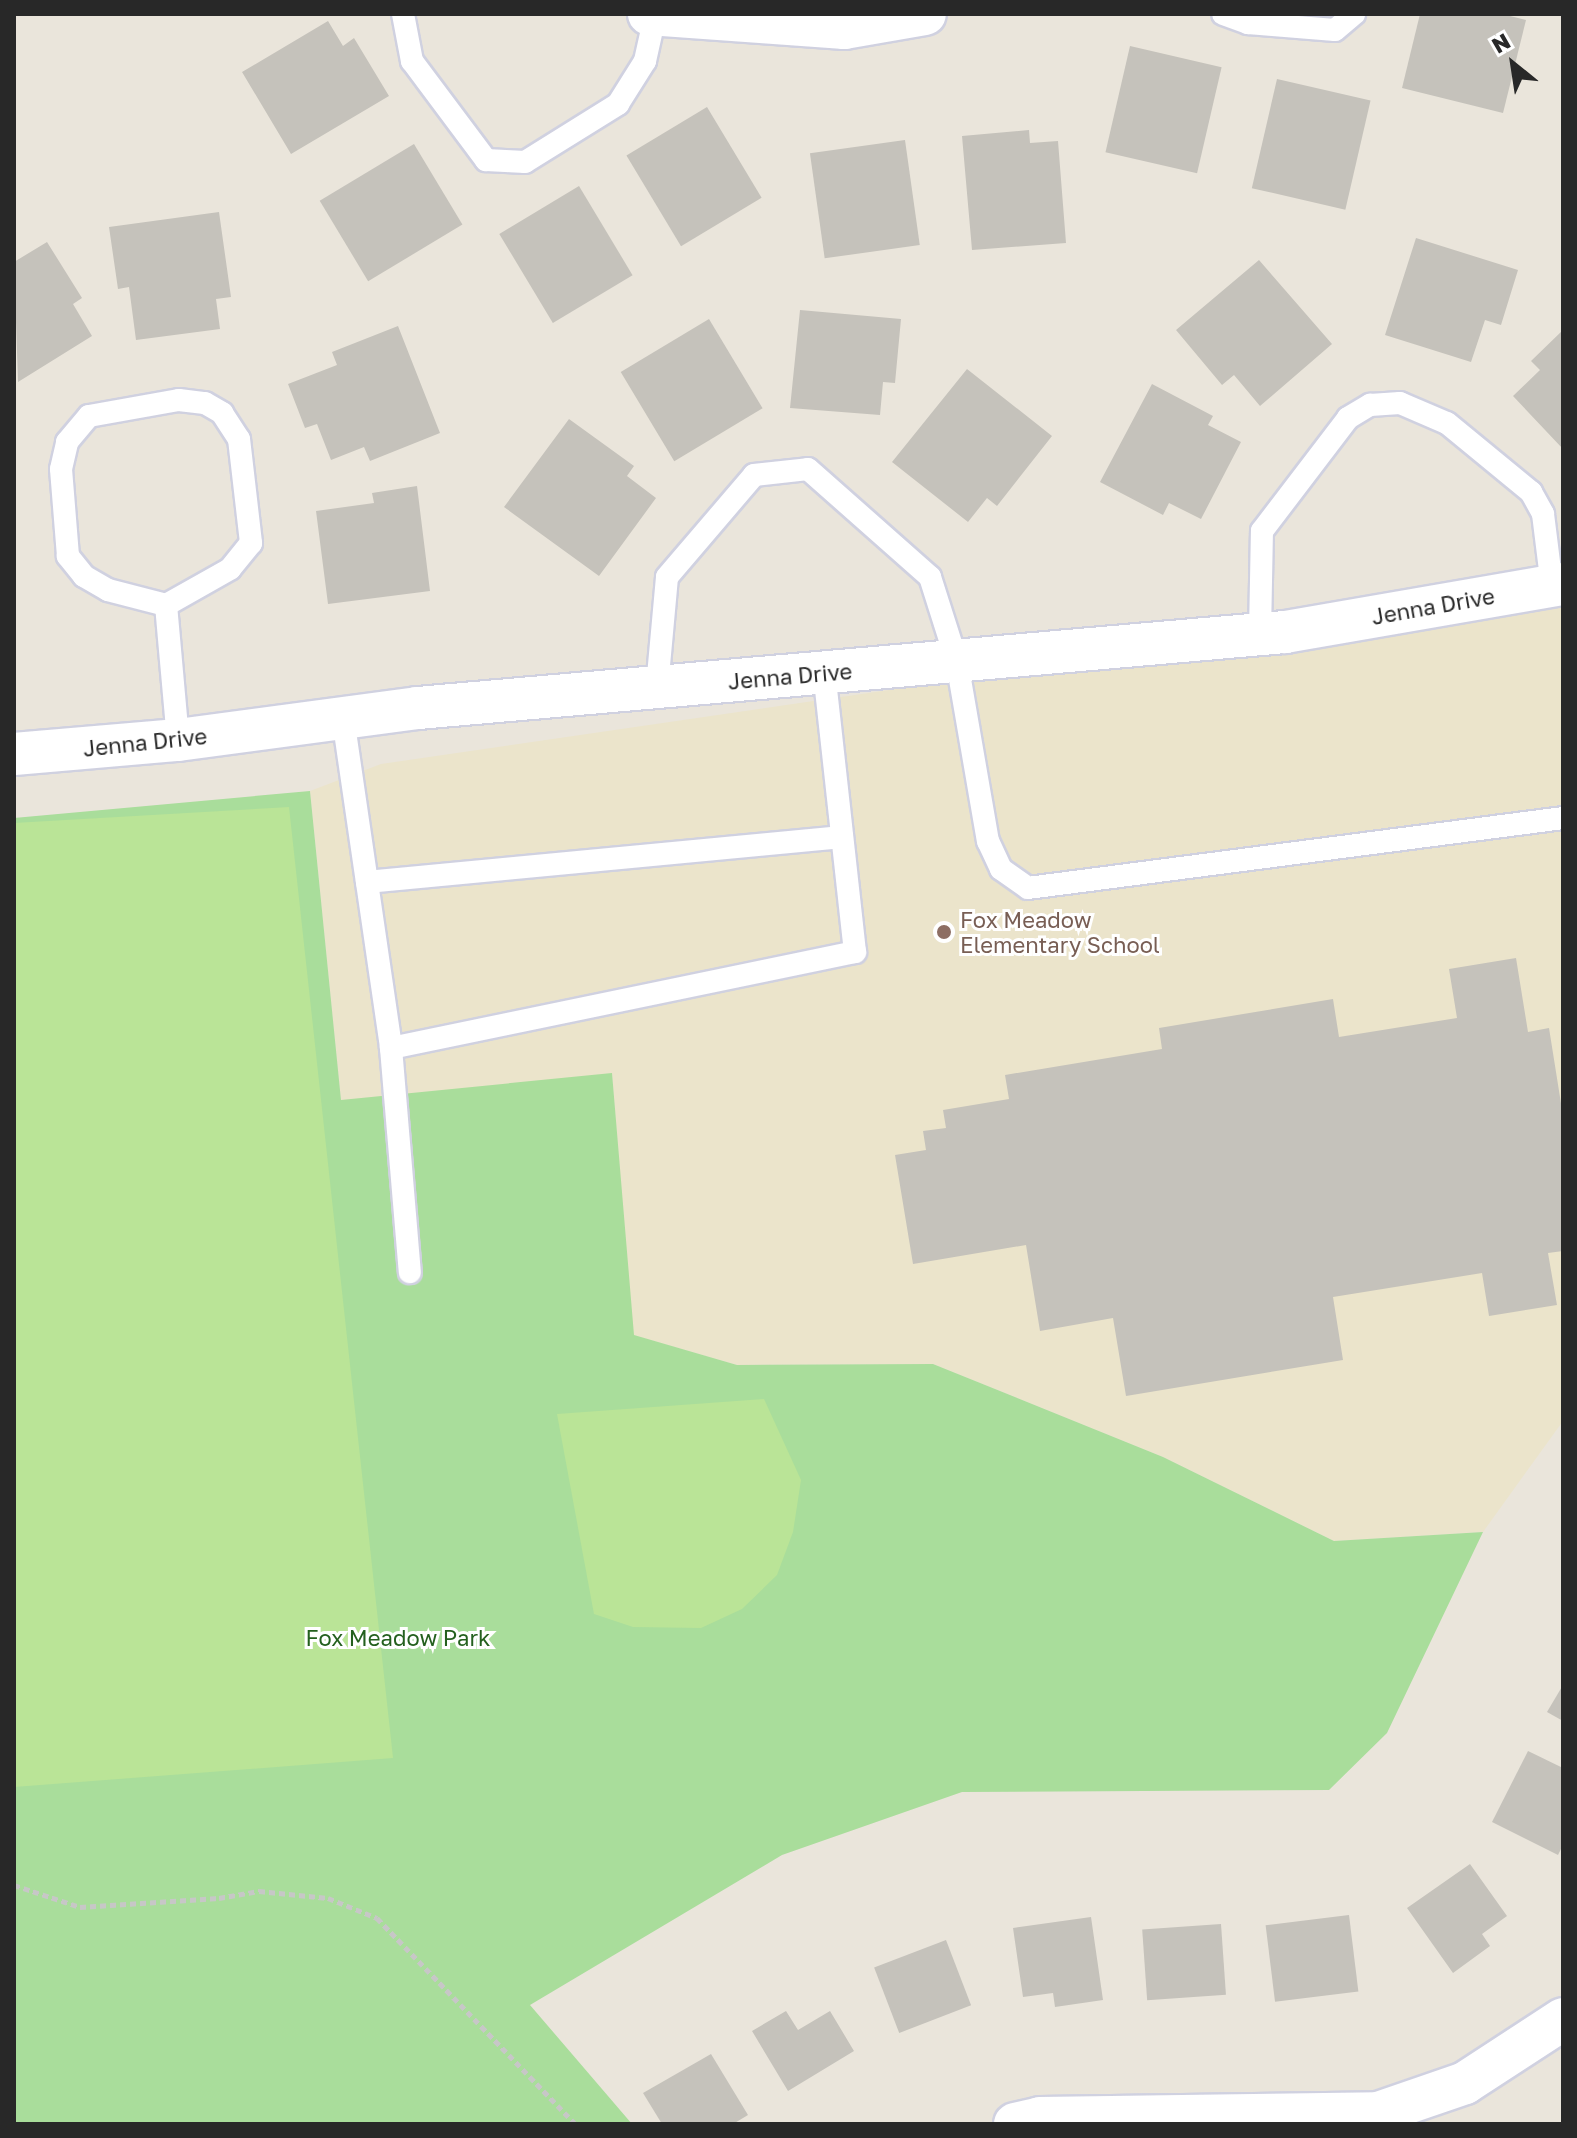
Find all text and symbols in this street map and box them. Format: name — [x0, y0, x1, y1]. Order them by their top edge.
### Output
north arrow — [1473, 24, 1553, 104]
text: N — [1487, 27, 1515, 59]
street label: Jenna Drive — [1369, 582, 1497, 630]
street label: Jenna Drive — [727, 657, 853, 695]
street label: Jenna Drive — [82, 722, 208, 762]
place label: Fox Meadow Elementary School — [960, 906, 1160, 958]
marker: Fox Meadow Elementary School — [935, 923, 953, 941]
park label: Fox Meadow Park — [306, 1625, 490, 1651]

